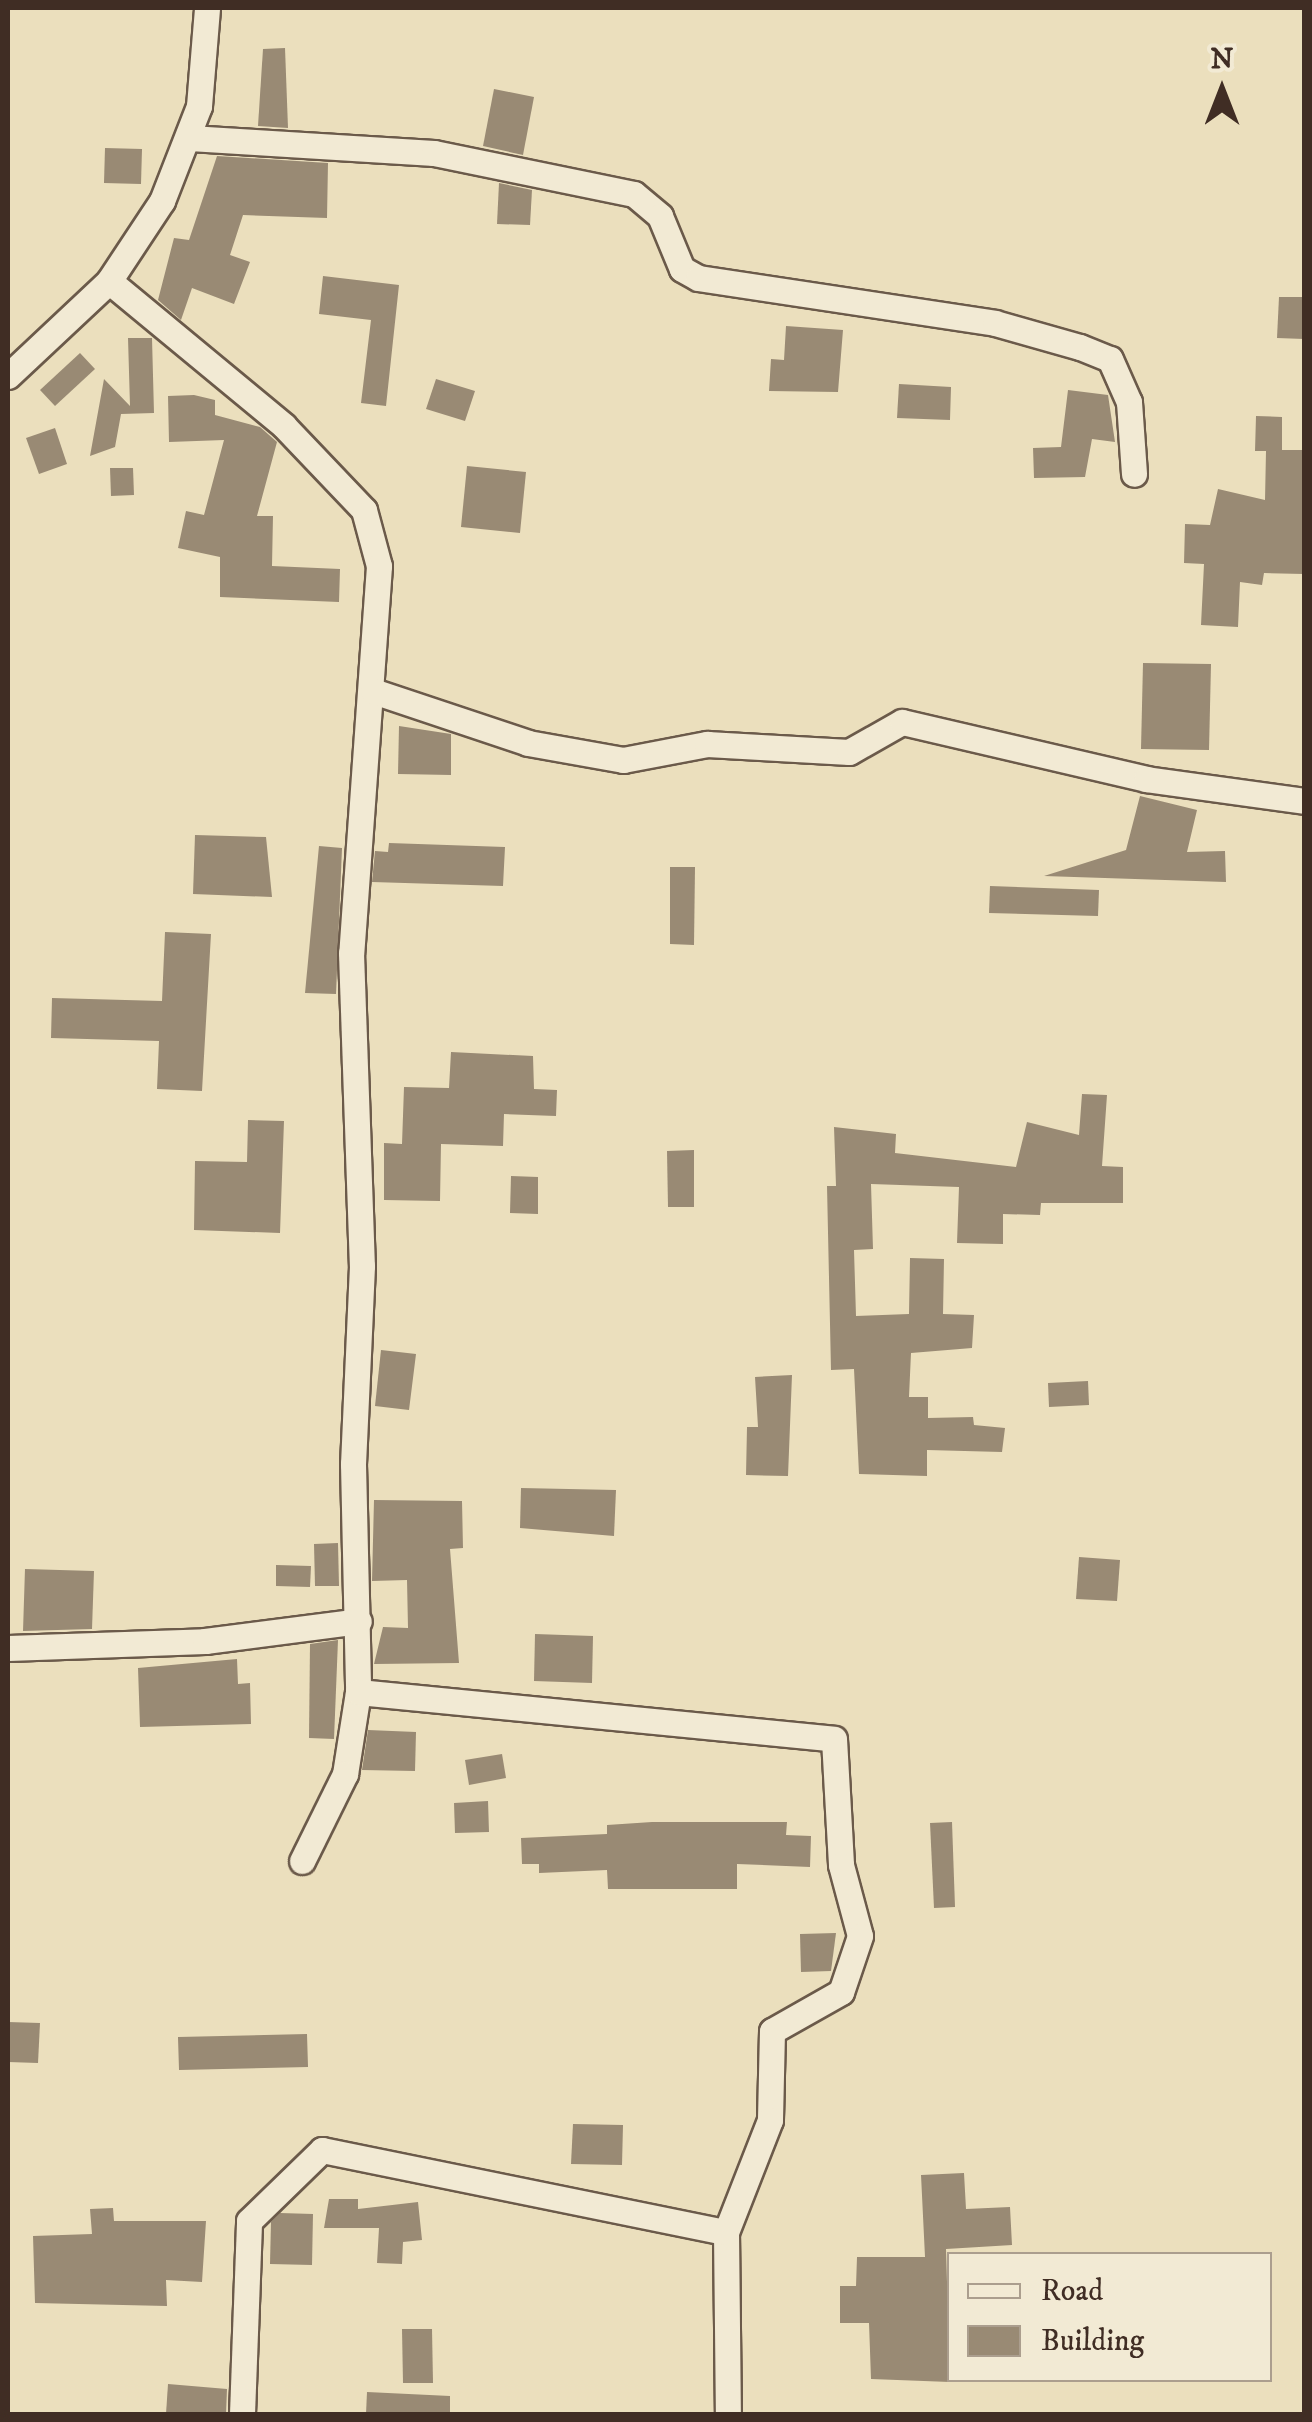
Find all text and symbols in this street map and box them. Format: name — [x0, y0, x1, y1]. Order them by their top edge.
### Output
north arrow — [1172, 40, 1272, 140]
text: N — [1211, 42, 1233, 77]
legend — [947, 2252, 1272, 2382]
text: Road — [1041, 2273, 1103, 2310]
text: Building — [1041, 2323, 1144, 2360]

